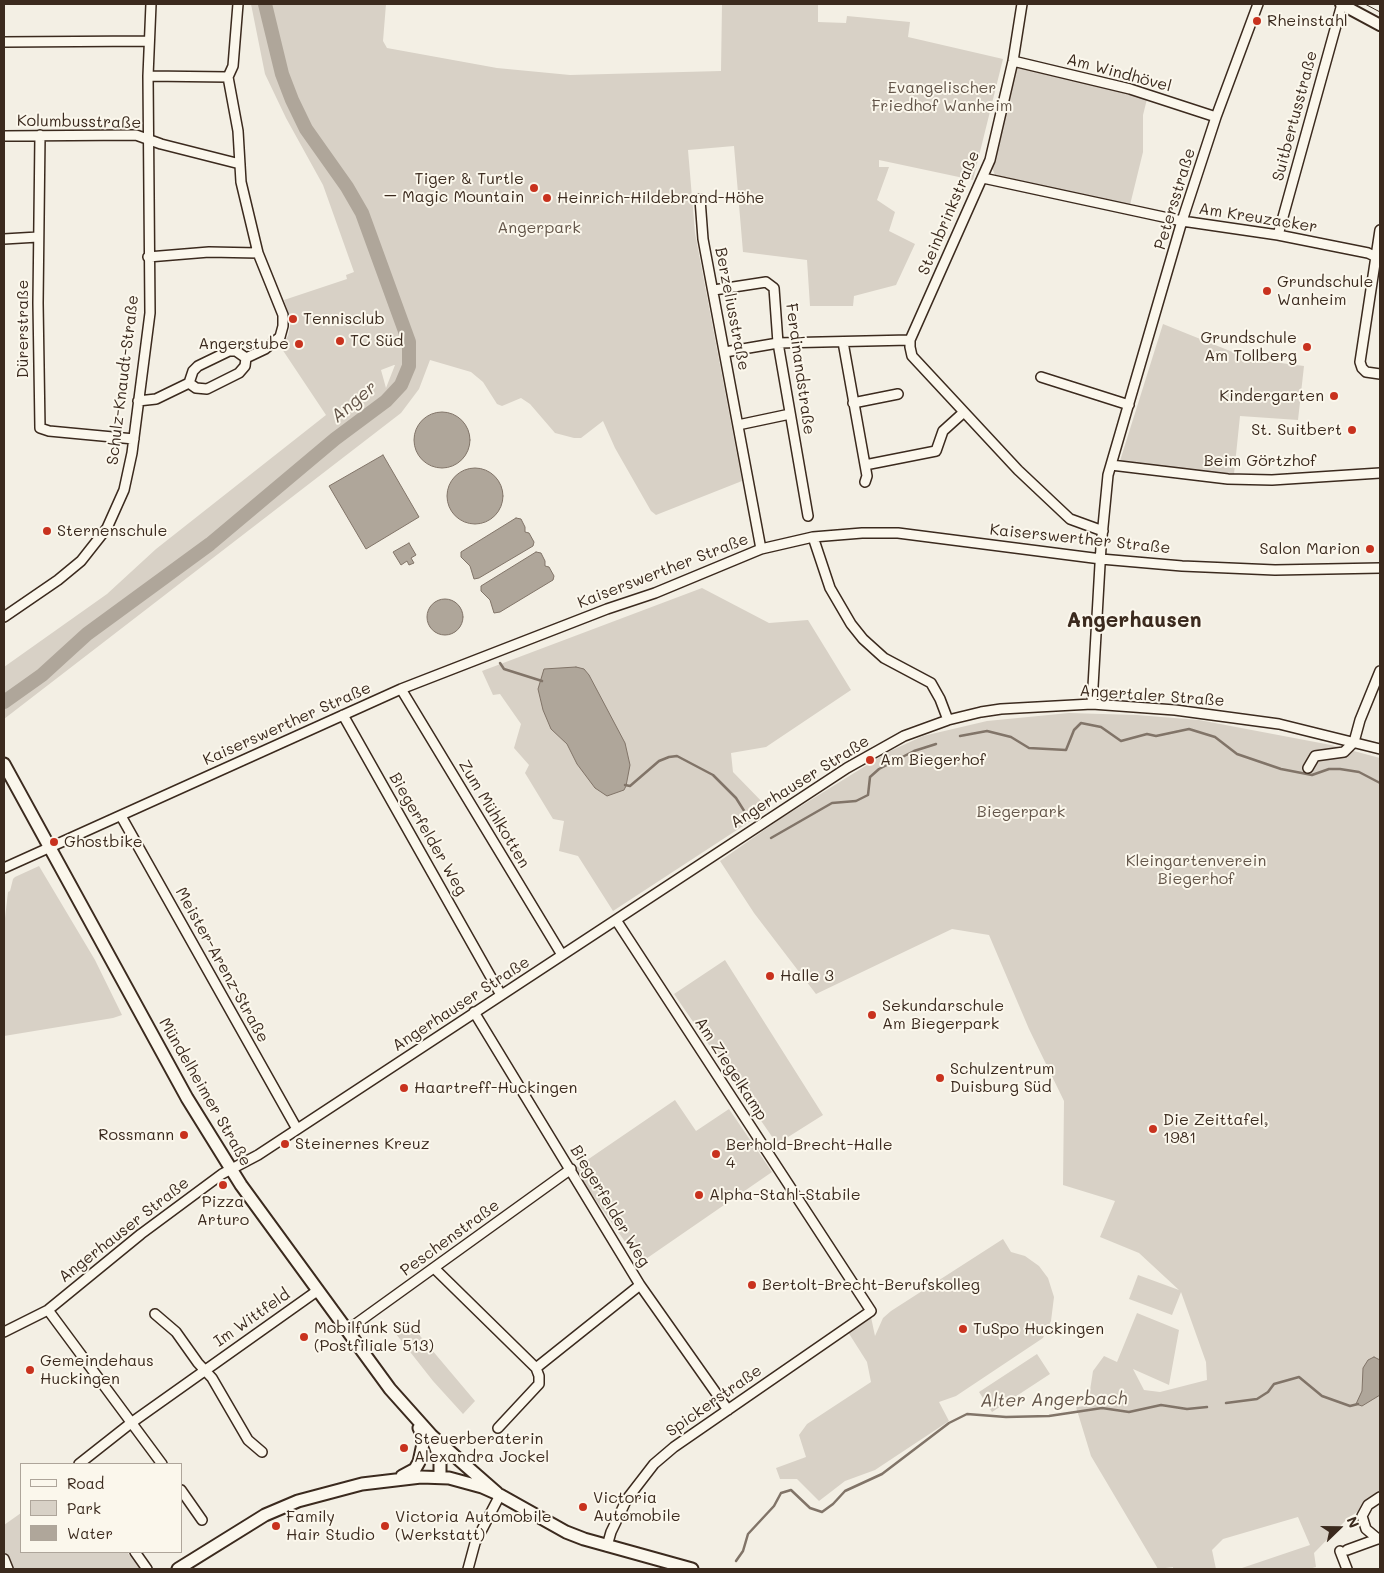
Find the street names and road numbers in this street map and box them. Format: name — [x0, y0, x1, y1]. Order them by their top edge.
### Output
street label: Suitbertusstraße — [1268, 49, 1322, 183]
street label: Am Windhövel — [1064, 50, 1174, 96]
street label: Kolumbusstraße — [17, 111, 141, 133]
street label: Petersstraße — [1150, 146, 1200, 252]
street label: Steinbrinkstraße — [914, 148, 984, 278]
street label: Am Kreuzacker — [1197, 199, 1319, 237]
street label: Berzeliusstraße — [711, 246, 753, 372]
street label: Dürerstraße — [13, 280, 33, 378]
street label: Schulz-Knaudt-Straße — [103, 294, 143, 466]
street label: Ferdinandstraße — [781, 302, 819, 436]
street label: Beim Görtzhof — [1204, 451, 1316, 471]
street label: Kaiserswerther Straße — [989, 520, 1171, 558]
street label: Kaiserswerther Straße — [575, 529, 751, 613]
street label: Kaiserswerther Straße — [200, 678, 374, 770]
street label: Angertaler Straße — [1079, 681, 1225, 711]
street label: Angerhauser Straße — [727, 732, 873, 832]
street label: Zum Mühlkotten — [454, 756, 534, 872]
street label: Biegerfelder Weg — [385, 769, 471, 899]
street label: Meister-Arenz-Straße — [171, 884, 273, 1046]
street label: Angerhauser Straße — [389, 952, 533, 1056]
street label: Mündelheimer Straße — [155, 1014, 255, 1170]
street label: Am Ziegelkamp — [691, 1014, 771, 1124]
street label: Biegerfelder Weg — [566, 1142, 654, 1270]
street label: Angerhauser Straße — [55, 1173, 193, 1287]
street label: Peschenstraße — [397, 1196, 503, 1280]
street label: Im Wittfeld — [210, 1285, 294, 1351]
street label: Spickerstraße — [662, 1361, 766, 1441]

